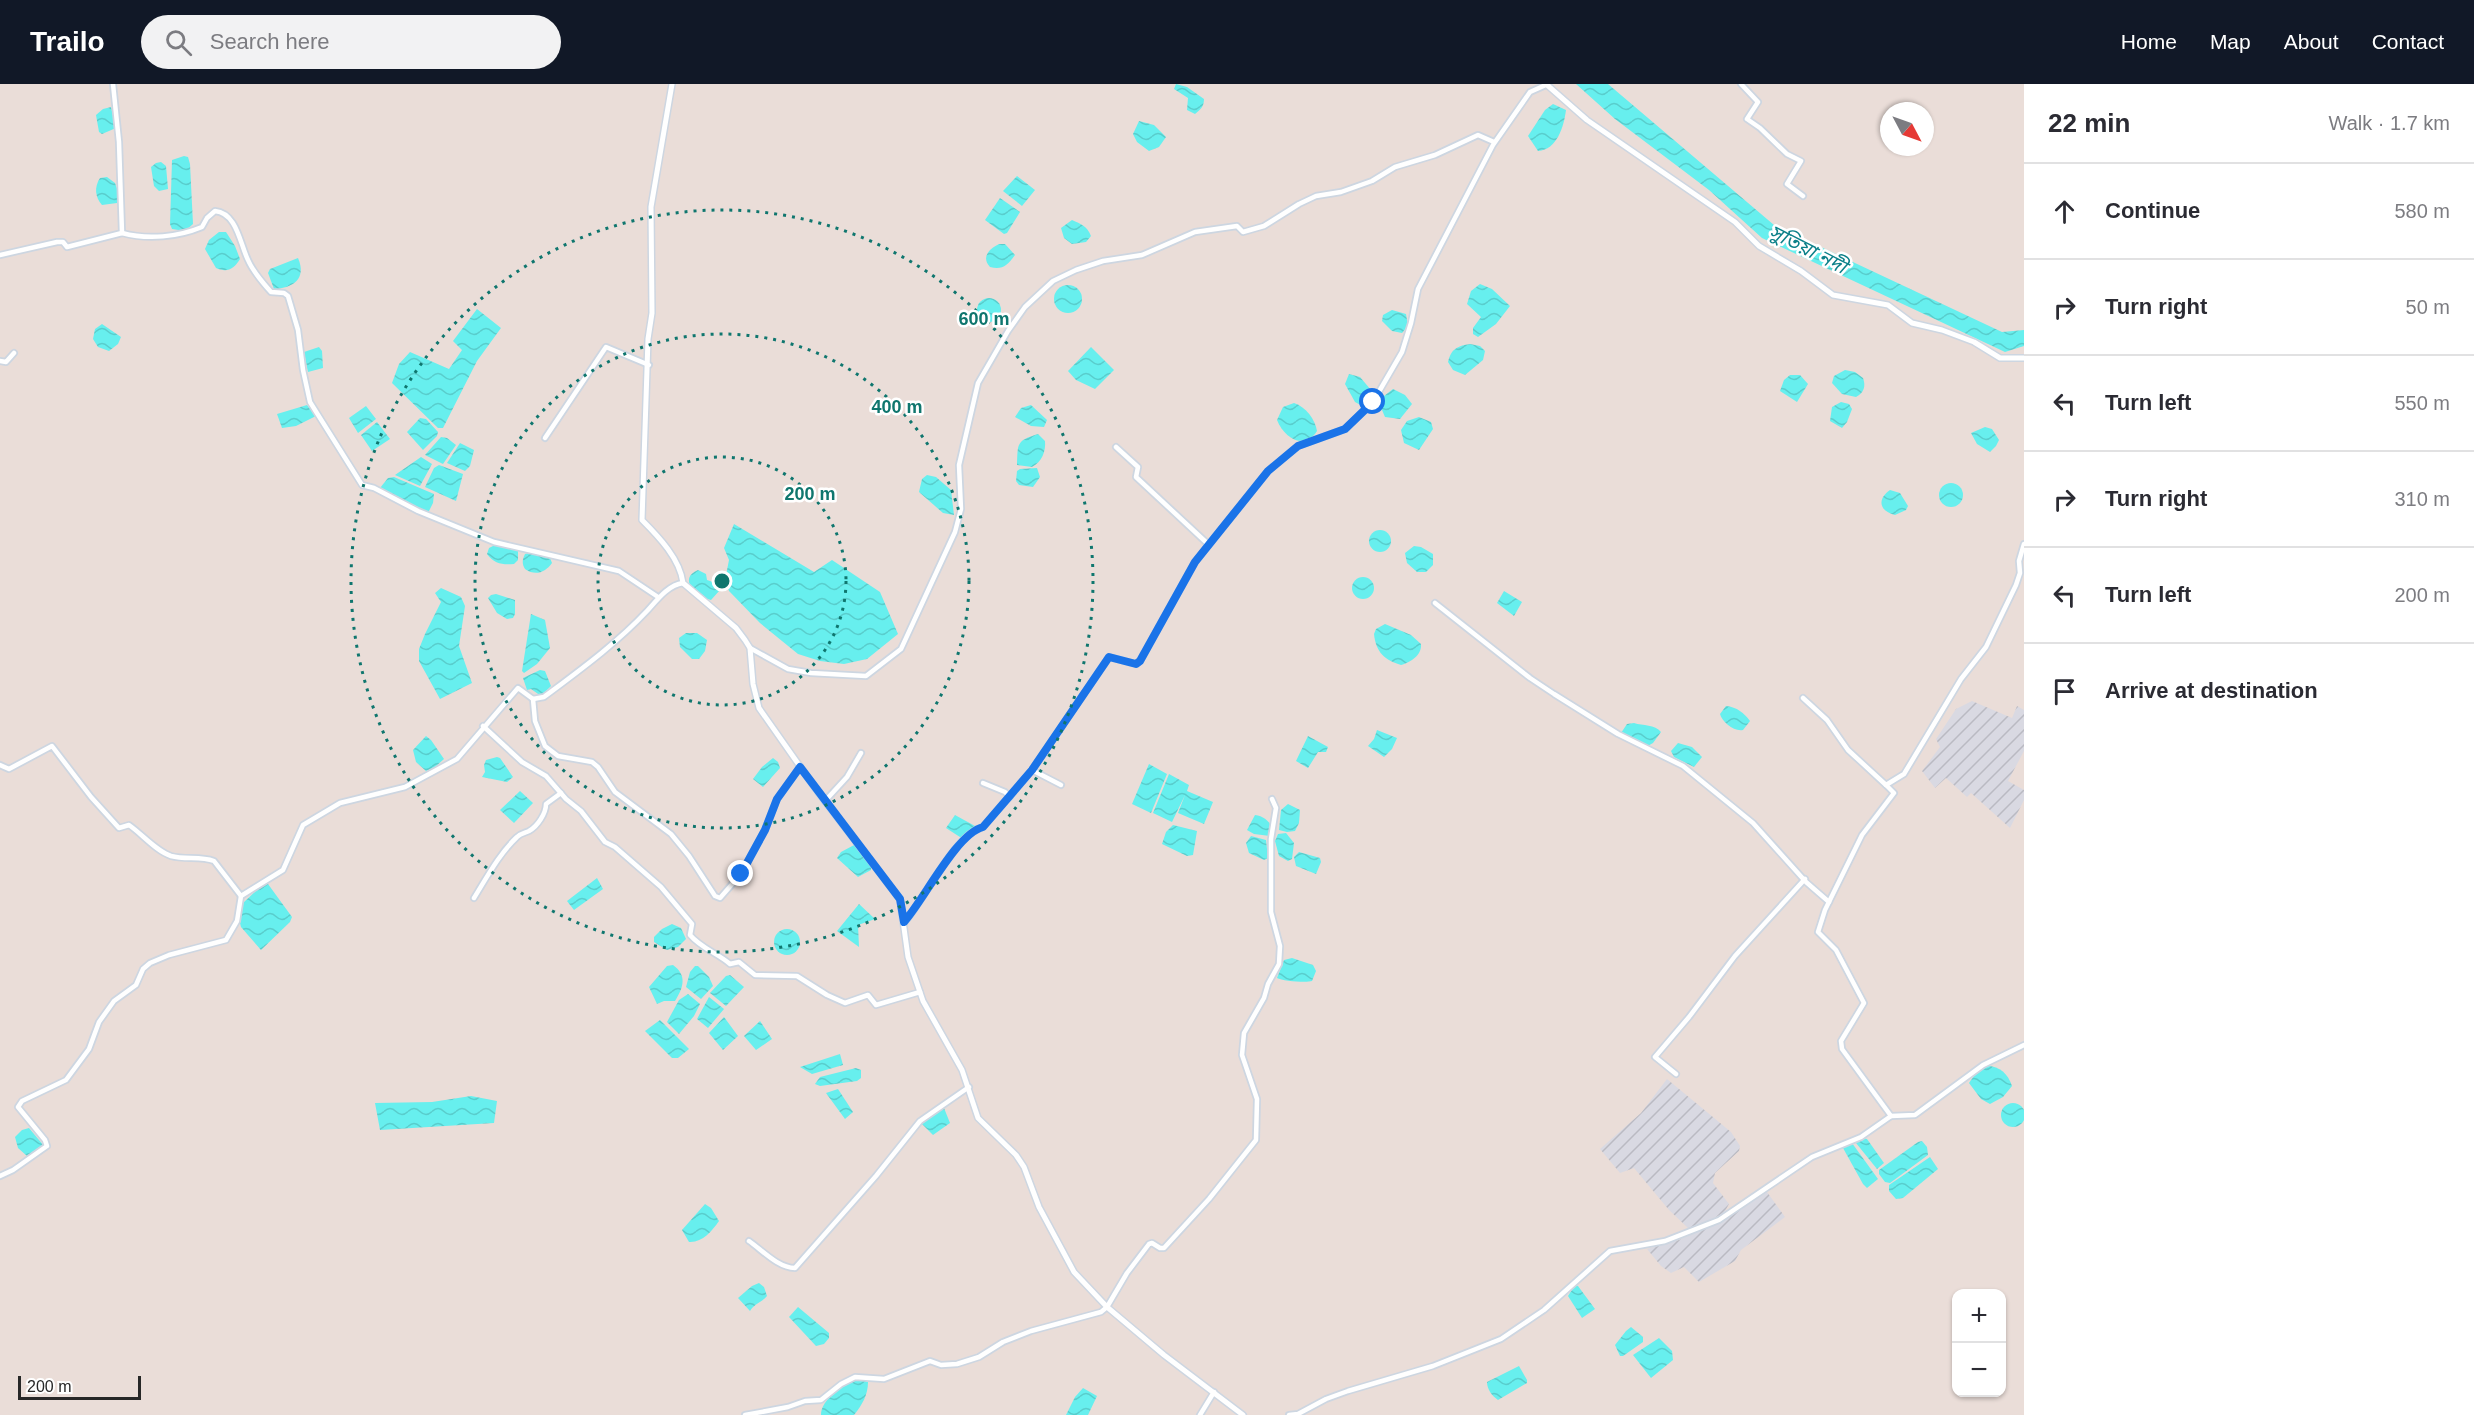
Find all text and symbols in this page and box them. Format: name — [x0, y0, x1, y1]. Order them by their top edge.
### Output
search box — [141, 15, 561, 69]
text: Trailo — [30, 26, 105, 57]
icon: search — [162, 26, 195, 59]
text: Search here — [210, 29, 330, 54]
text: Home — [2121, 30, 2177, 53]
text: Map — [2210, 30, 2251, 53]
text: About — [2284, 30, 2339, 53]
text: Contact — [2372, 30, 2444, 53]
north arrow — [1880, 102, 1934, 156]
text: 22 min — [2048, 108, 2130, 138]
text: Walk · 1.7 km — [2329, 112, 2450, 134]
icon: ahead — [2048, 195, 2081, 228]
text: Continue — [2105, 198, 2200, 223]
text: 580 m — [2394, 200, 2450, 222]
water label: সুতিয়া নদী — [1765, 219, 1854, 280]
icon: right — [2048, 291, 2081, 324]
text: Turn right — [2105, 294, 2207, 319]
text: 50 m — [2406, 296, 2450, 318]
text: 600 m — [958, 309, 1010, 329]
icon: left — [2048, 387, 2081, 420]
route start — [1359, 388, 1385, 414]
text: Turn left — [2105, 390, 2191, 415]
text: 550 m — [2394, 392, 2450, 414]
text: 400 m — [871, 397, 923, 417]
icon: right — [2048, 483, 2081, 516]
text: 200 m — [784, 484, 836, 504]
text: Turn right — [2105, 486, 2207, 511]
text: 310 m — [2394, 488, 2450, 510]
centre of rings — [712, 571, 732, 591]
icon: left — [2048, 579, 2081, 612]
text: Turn left — [2105, 582, 2191, 607]
text: 200 m — [2394, 584, 2450, 606]
icon: arrive — [2048, 675, 2081, 708]
text: Arrive at destination — [2105, 678, 2318, 703]
route end — [727, 860, 753, 886]
map controls — [1952, 1289, 2006, 1397]
button: + — [1952, 1289, 2006, 1343]
button: − — [1952, 1343, 2006, 1397]
scale bar — [18, 1373, 141, 1400]
text: 200 m — [27, 1378, 71, 1395]

